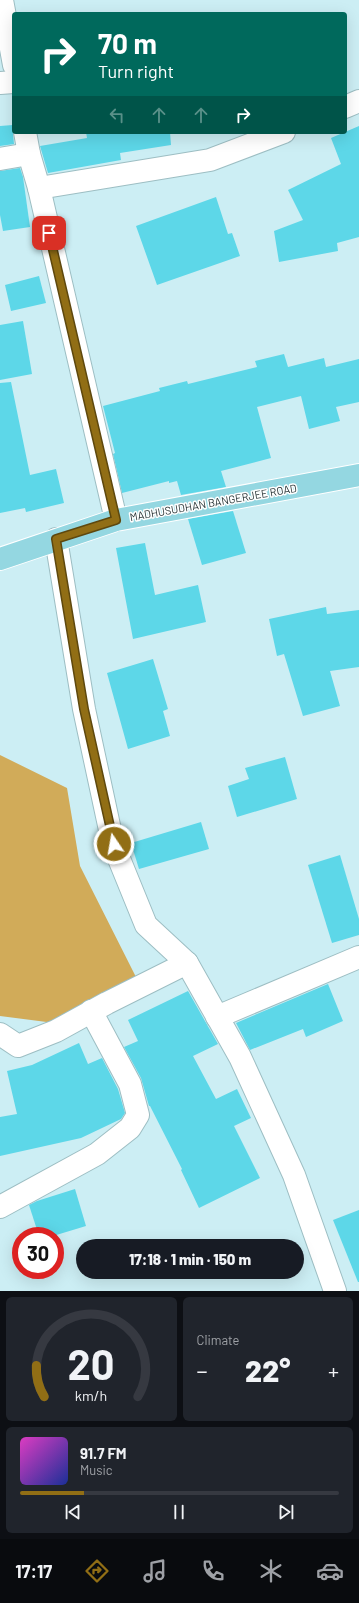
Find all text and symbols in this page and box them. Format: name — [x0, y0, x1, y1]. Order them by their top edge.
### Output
text: 70 m — [98, 26, 157, 60]
icon: right — [32, 28, 84, 80]
text: Turn right — [98, 60, 174, 82]
icon: left — [106, 104, 128, 126]
icon: ahead — [148, 104, 170, 126]
icon: ahead — [190, 104, 212, 126]
icon: right — [232, 104, 254, 126]
pin — [32, 216, 66, 250]
icon: arrive — [38, 222, 60, 244]
street label: MADHUSUDHAN BANGERJEE ROAD — [128, 481, 298, 523]
position arrow — [93, 823, 135, 865]
speed limit sign: 30 — [12, 1227, 64, 1279]
text: 17:18 · 1 min · 150 m — [129, 1250, 251, 1268]
text: Climate — [197, 1332, 240, 1348]
text: 20 — [68, 1338, 115, 1388]
text: 22° — [245, 1352, 290, 1388]
text: − — [197, 1357, 208, 1383]
text: + — [328, 1357, 339, 1383]
text: km/h — [75, 1387, 107, 1404]
text: 91.7 FM — [80, 1444, 127, 1462]
text: Music — [80, 1462, 113, 1478]
icon: previous — [62, 1501, 84, 1523]
icon: pause — [168, 1501, 190, 1523]
icon: next — [275, 1501, 297, 1523]
icon: directions — [83, 1557, 111, 1585]
icon: music — [141, 1557, 169, 1585]
icon: phone — [199, 1557, 227, 1585]
icon: climate — [257, 1557, 285, 1585]
icon: car — [316, 1557, 344, 1585]
text: 17:17 — [15, 1560, 52, 1582]

